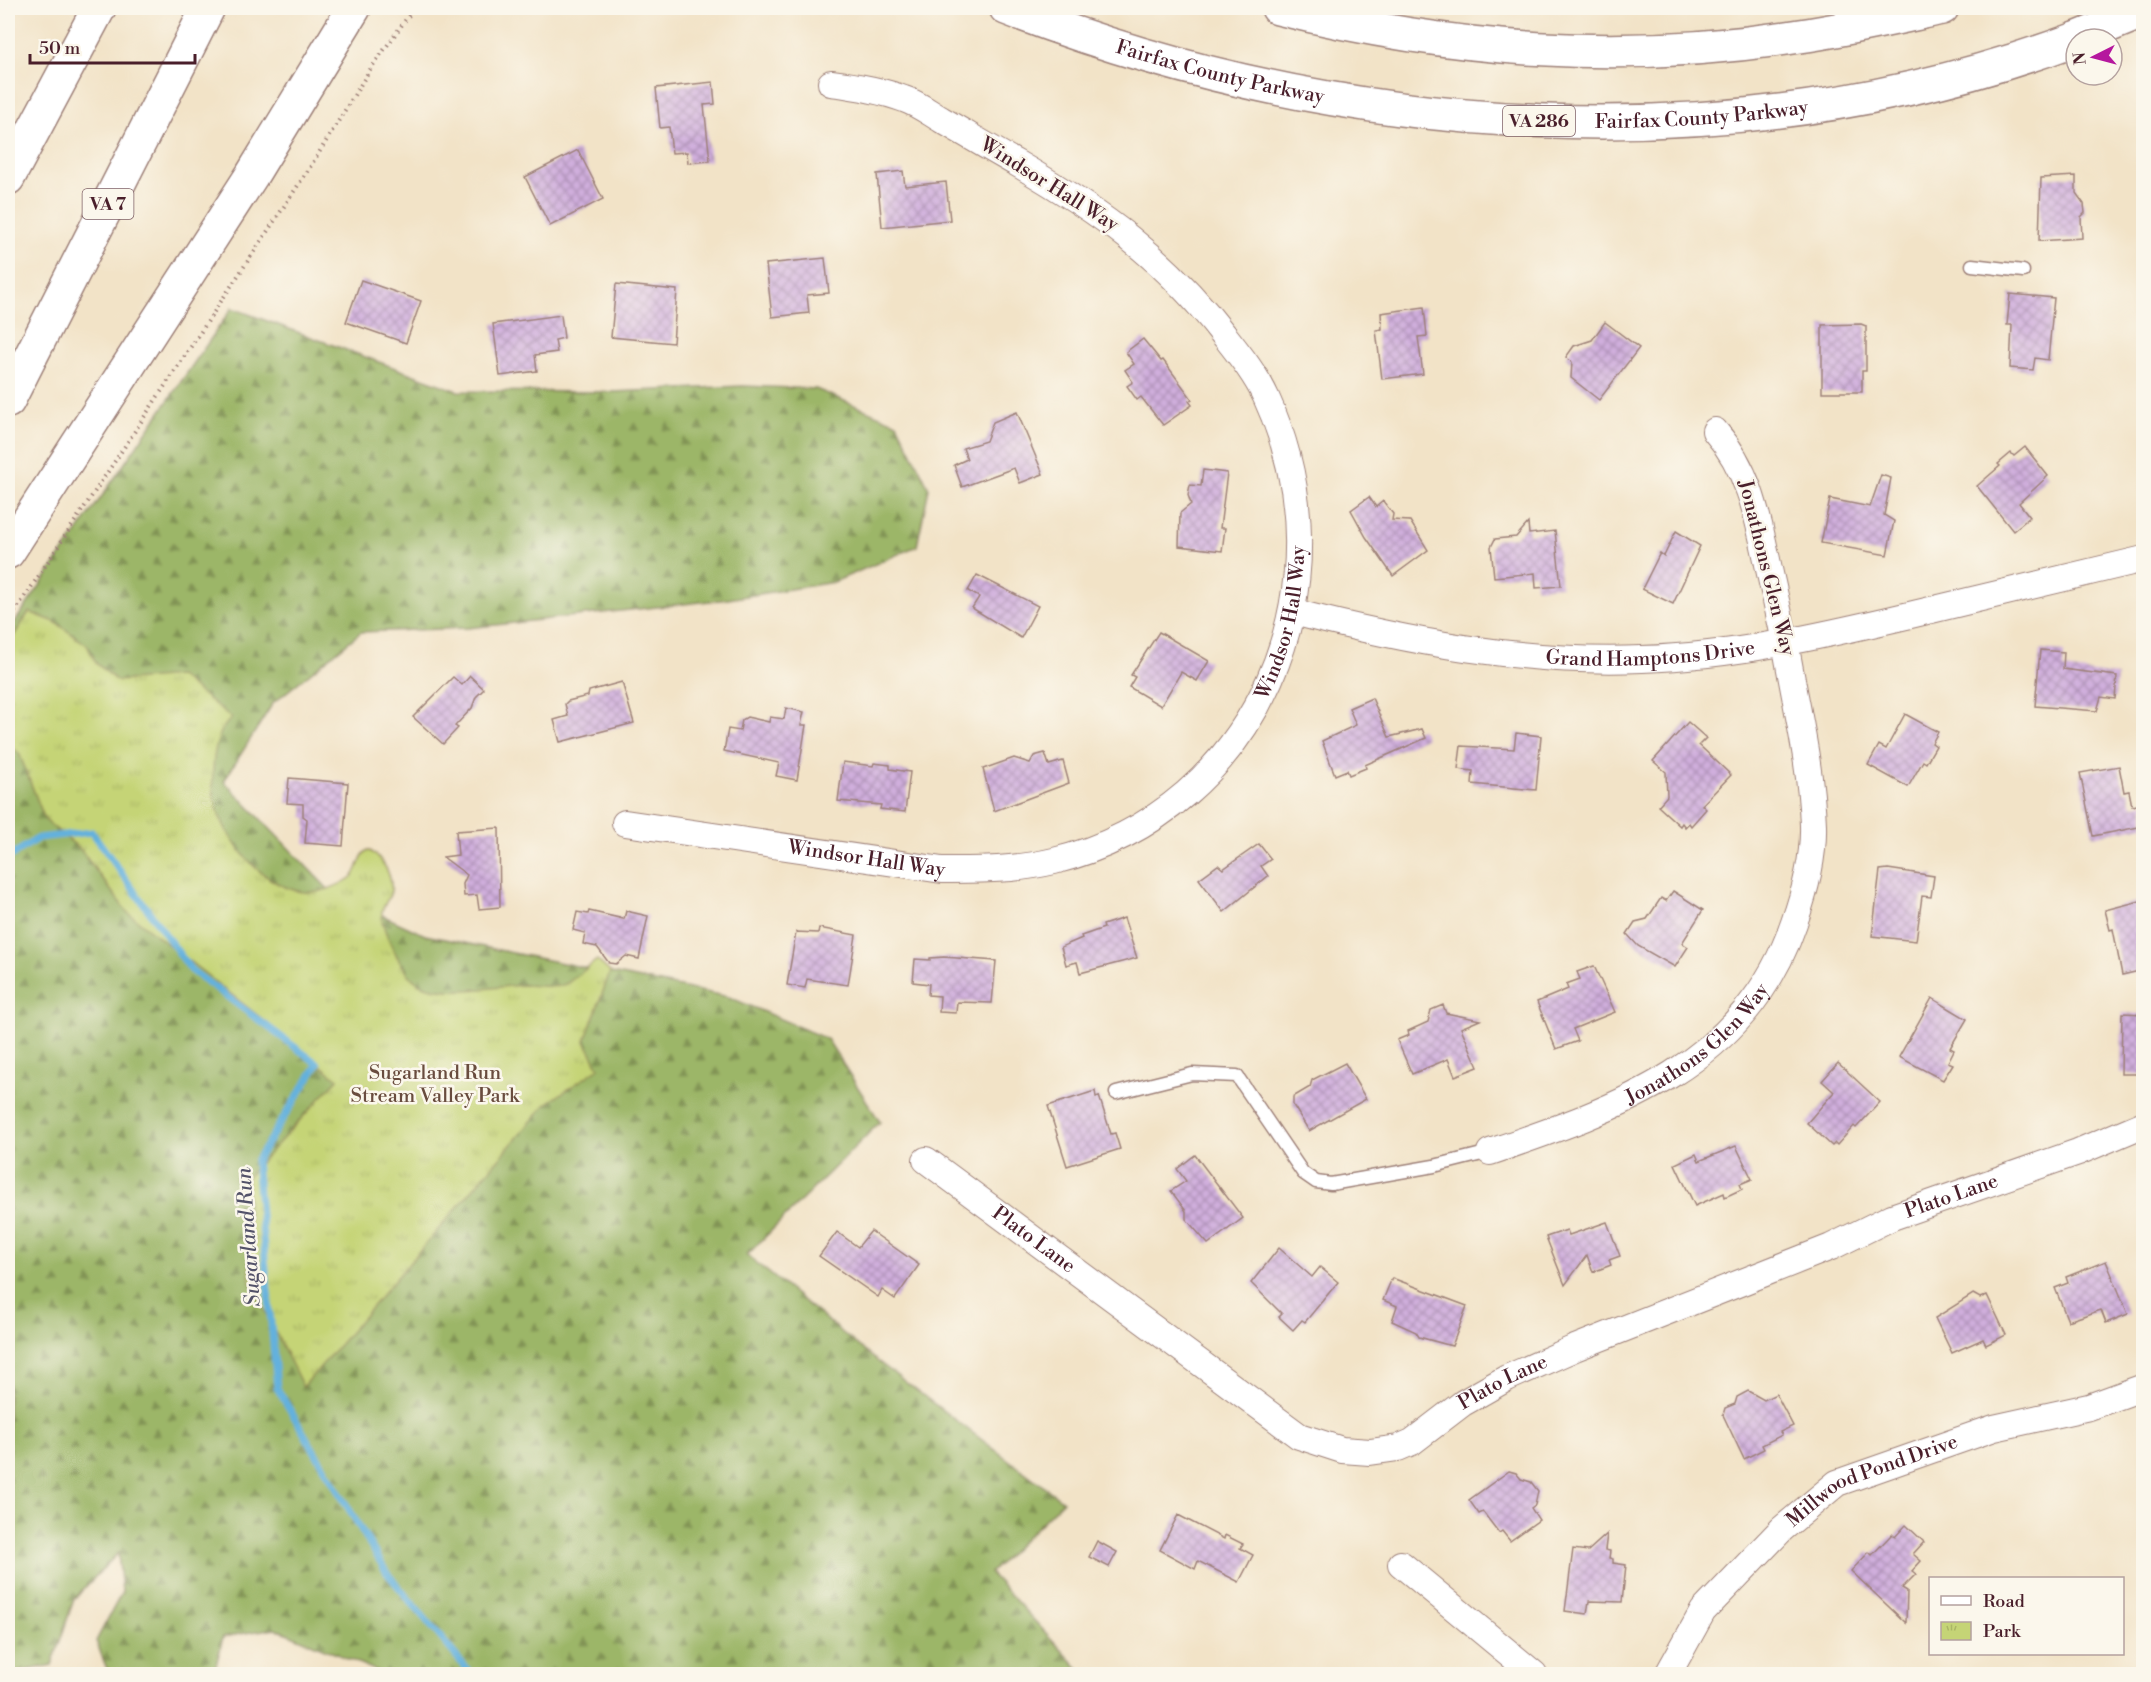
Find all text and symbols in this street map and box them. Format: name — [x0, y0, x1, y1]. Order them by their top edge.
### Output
scale bar — [30, 27, 195, 65]
north arrow — [2064, 27, 2124, 87]
street label: Fairfax County Parkway — [1113, 35, 1327, 109]
text: 50 m — [39, 37, 81, 60]
text: N — [2069, 51, 2091, 66]
street label: Fairfax County Parkway — [1595, 95, 1810, 134]
road number: VA 286 — [1503, 106, 1575, 136]
street label: Windsor Hall Way — [974, 132, 1123, 238]
road number: VA 7 — [82, 189, 134, 219]
street label: Jonathons Glen Way — [1732, 476, 1800, 659]
street label: Windsor Hall Way — [1249, 545, 1311, 705]
street label: Grand Hamptons Drive — [1545, 635, 1757, 672]
street label: Windsor Hall Way — [785, 835, 947, 883]
street label: Jonathons Glen Way — [1620, 978, 1775, 1111]
park label: Sugarland Run Stream Valley Park — [351, 1061, 521, 1109]
water label: Sugarland Run — [231, 1166, 267, 1308]
street label: Plato Lane — [1901, 1168, 2001, 1224]
street label: Plato Lane — [987, 1201, 1080, 1279]
street label: Plato Lane — [1454, 1349, 1551, 1416]
street label: Millwood Pond Drive — [1781, 1429, 1961, 1533]
legend — [1929, 1577, 2124, 1655]
text: Road — [1983, 1590, 2026, 1613]
text: Park — [1983, 1620, 2022, 1643]

